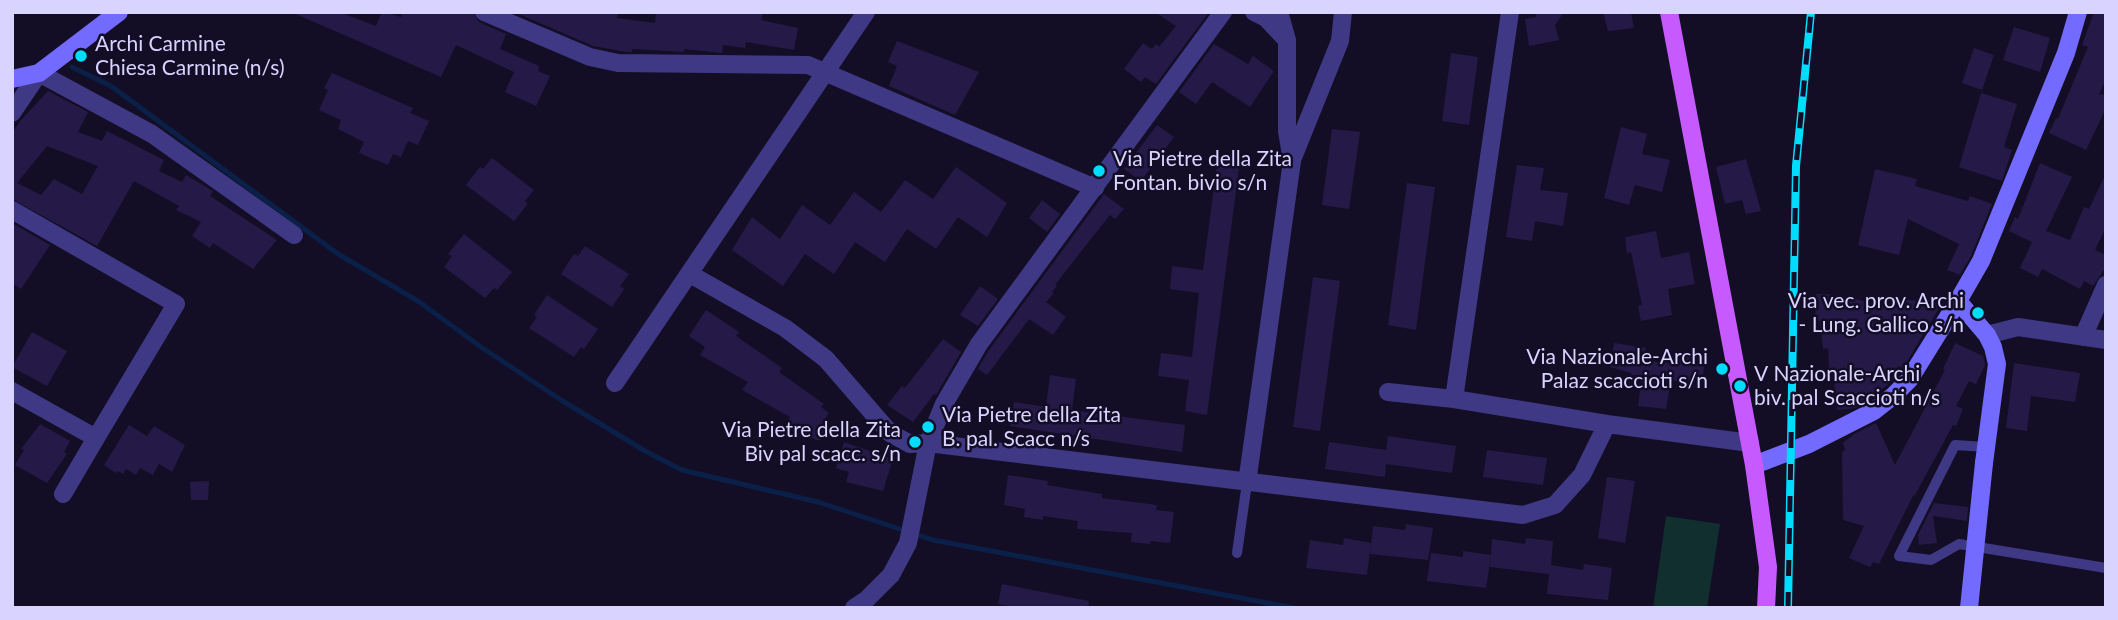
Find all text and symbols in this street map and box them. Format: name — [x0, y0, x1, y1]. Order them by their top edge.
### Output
place label: Archi Carmine Chiesa Carmine (n/s) — [95, 31, 284, 81]
marker: Archi Carmine Chiesa Carmine (n/s) — [73, 48, 89, 64]
place label: Via Pietre della Zita Fontan. bivio s/n — [1113, 146, 1292, 196]
marker: Via Pietre della Zita Fontan. bivio s/n — [1091, 163, 1107, 179]
place label: Via vec. prov. Archi - Lung. Gallico s/n — [1788, 288, 1964, 338]
marker: Via vec. prov. Archi - Lung. Gallico s/n — [1970, 305, 1986, 321]
place label: Via Nazionale-Archi Palaz scaccioti s/n — [1526, 344, 1708, 394]
marker: Via Nazionale-Archi Palaz scaccioti s/n — [1714, 361, 1730, 377]
place label: V Nazionale-Archi biv. pal Scaccioti n/s — [1754, 361, 1940, 411]
marker: V Nazionale-Archi biv. pal Scaccioti n/s — [1732, 378, 1748, 394]
place label: Via Pietre della Zita B. pal. Scacc n/s — [942, 402, 1121, 452]
place label: Via Pietre della Zita Biv pal scacc. s/n — [722, 417, 901, 467]
marker: Via Pietre della Zita B. pal. Scacc n/s — [920, 419, 936, 435]
marker: Via Pietre della Zita Biv pal scacc. s/n — [907, 434, 923, 450]

